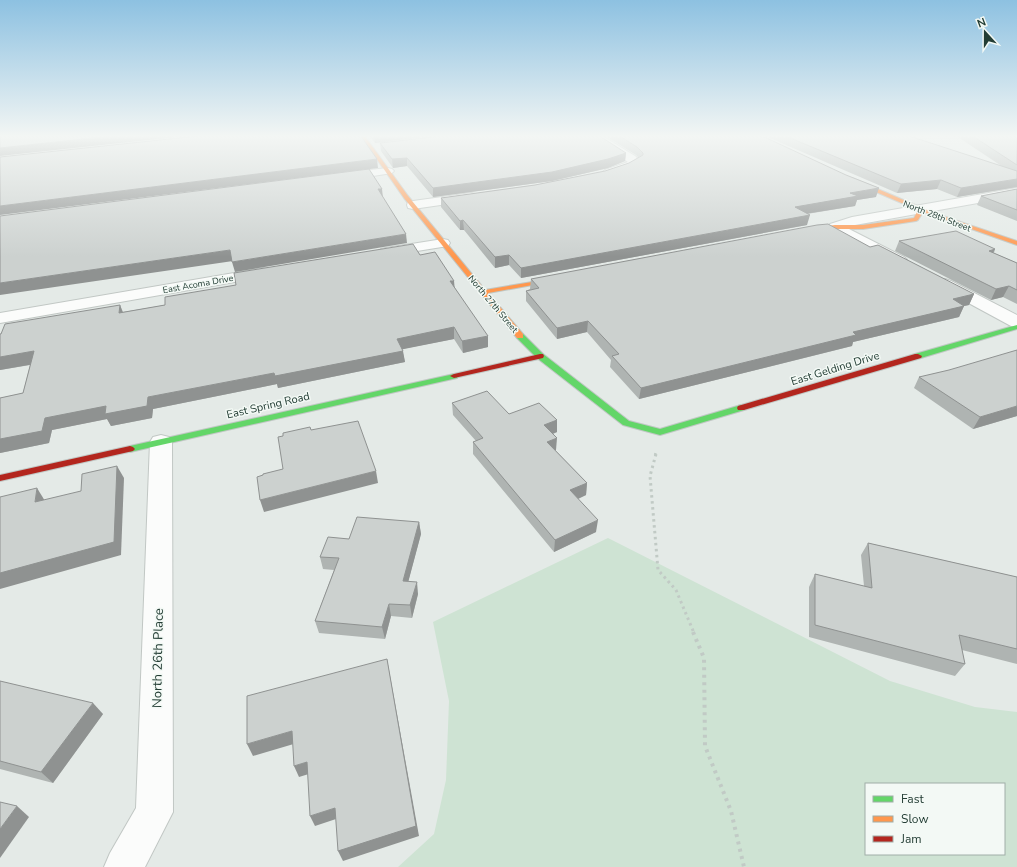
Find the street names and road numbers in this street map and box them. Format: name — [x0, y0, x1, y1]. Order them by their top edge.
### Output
street label: North 28th Street — [901, 198, 973, 235]
street label: East Acoma Drive — [162, 272, 234, 296]
street label: North 27th Street — [465, 273, 521, 336]
street label: East Gelding Drive — [789, 348, 881, 389]
street label: East Spring Road — [225, 389, 311, 422]
street label: North 26th Place — [148, 608, 168, 708]

